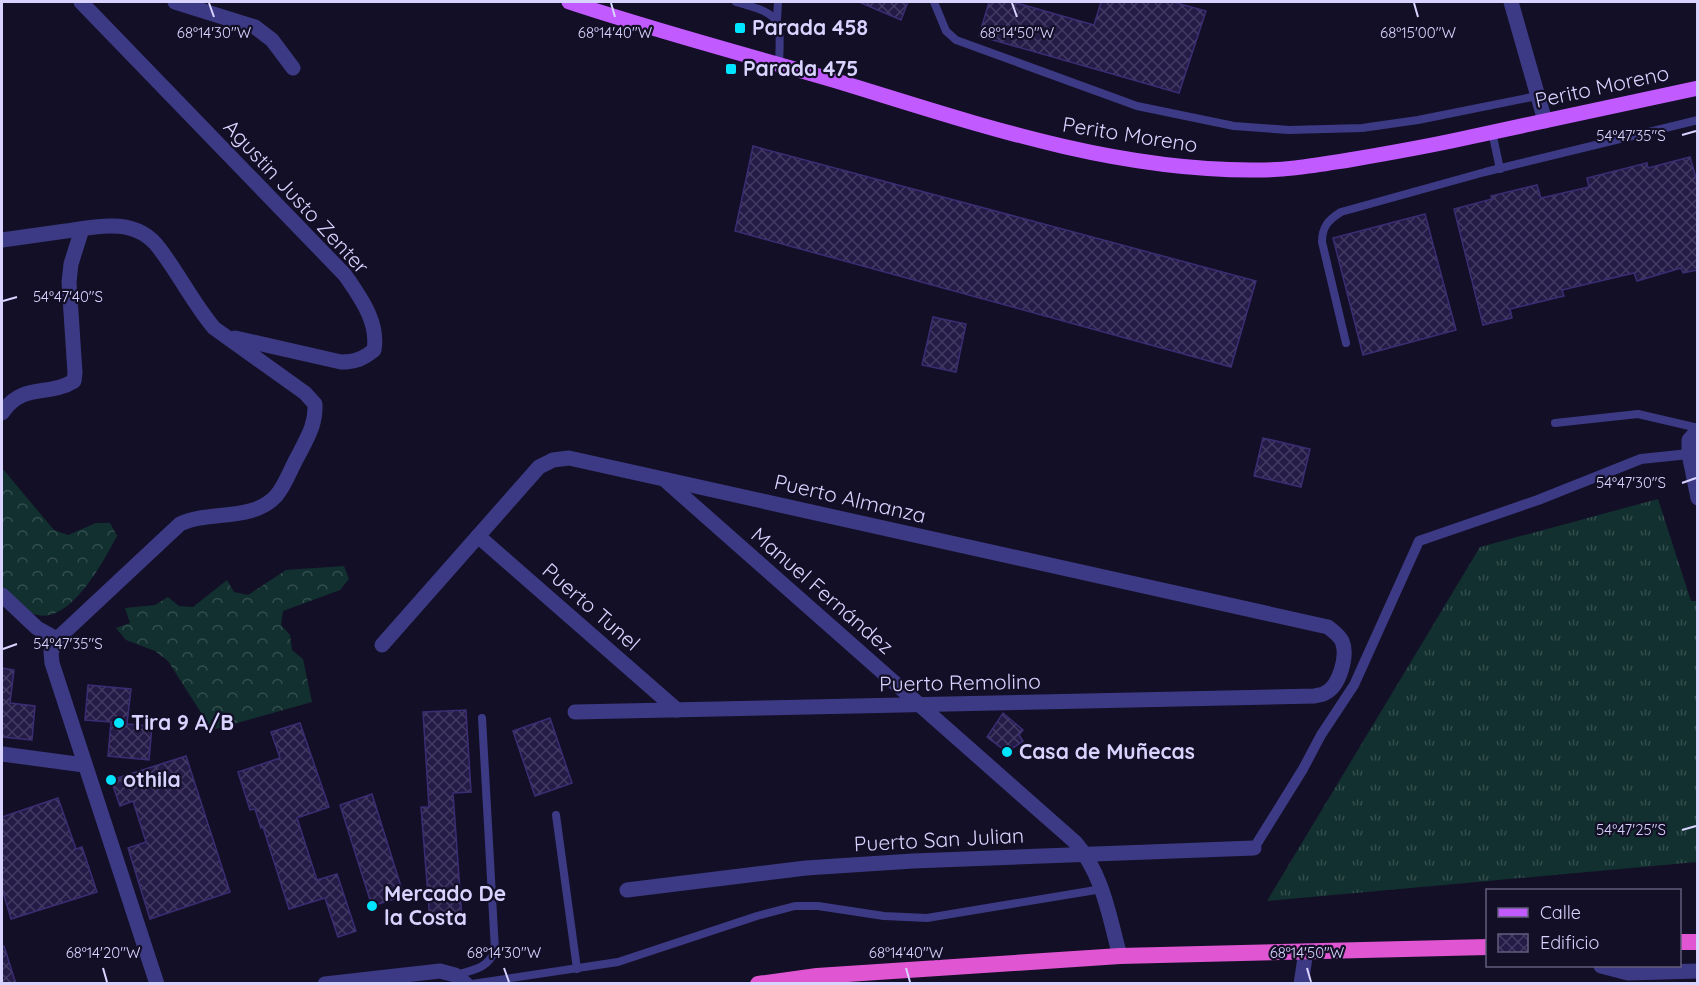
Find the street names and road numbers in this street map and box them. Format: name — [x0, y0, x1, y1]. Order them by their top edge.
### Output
street label: Perito Moreno — [1532, 59, 1671, 113]
street label: Perito Moreno — [1061, 110, 1200, 158]
street label: Agustin Justo Zenter — [219, 114, 375, 279]
street label: Puerto Almanza — [772, 468, 929, 528]
street label: Manuel Fernández — [746, 521, 899, 659]
street label: Puerto Tunel — [538, 557, 646, 656]
street label: Puerto Remolino — [879, 668, 1041, 696]
street label: Puerto San Julian — [853, 822, 1025, 856]

